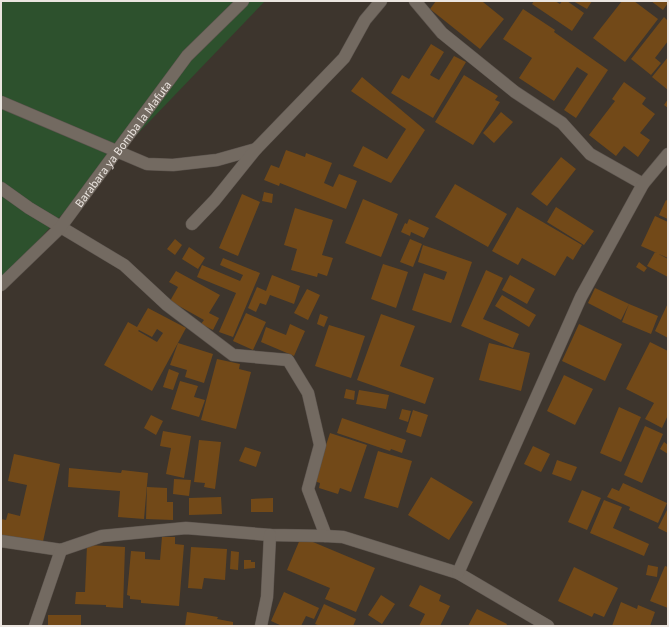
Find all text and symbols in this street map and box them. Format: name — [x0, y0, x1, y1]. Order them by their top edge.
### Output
street label: Barabara ya Bomba la Mafuta — [71, 77, 174, 210]

